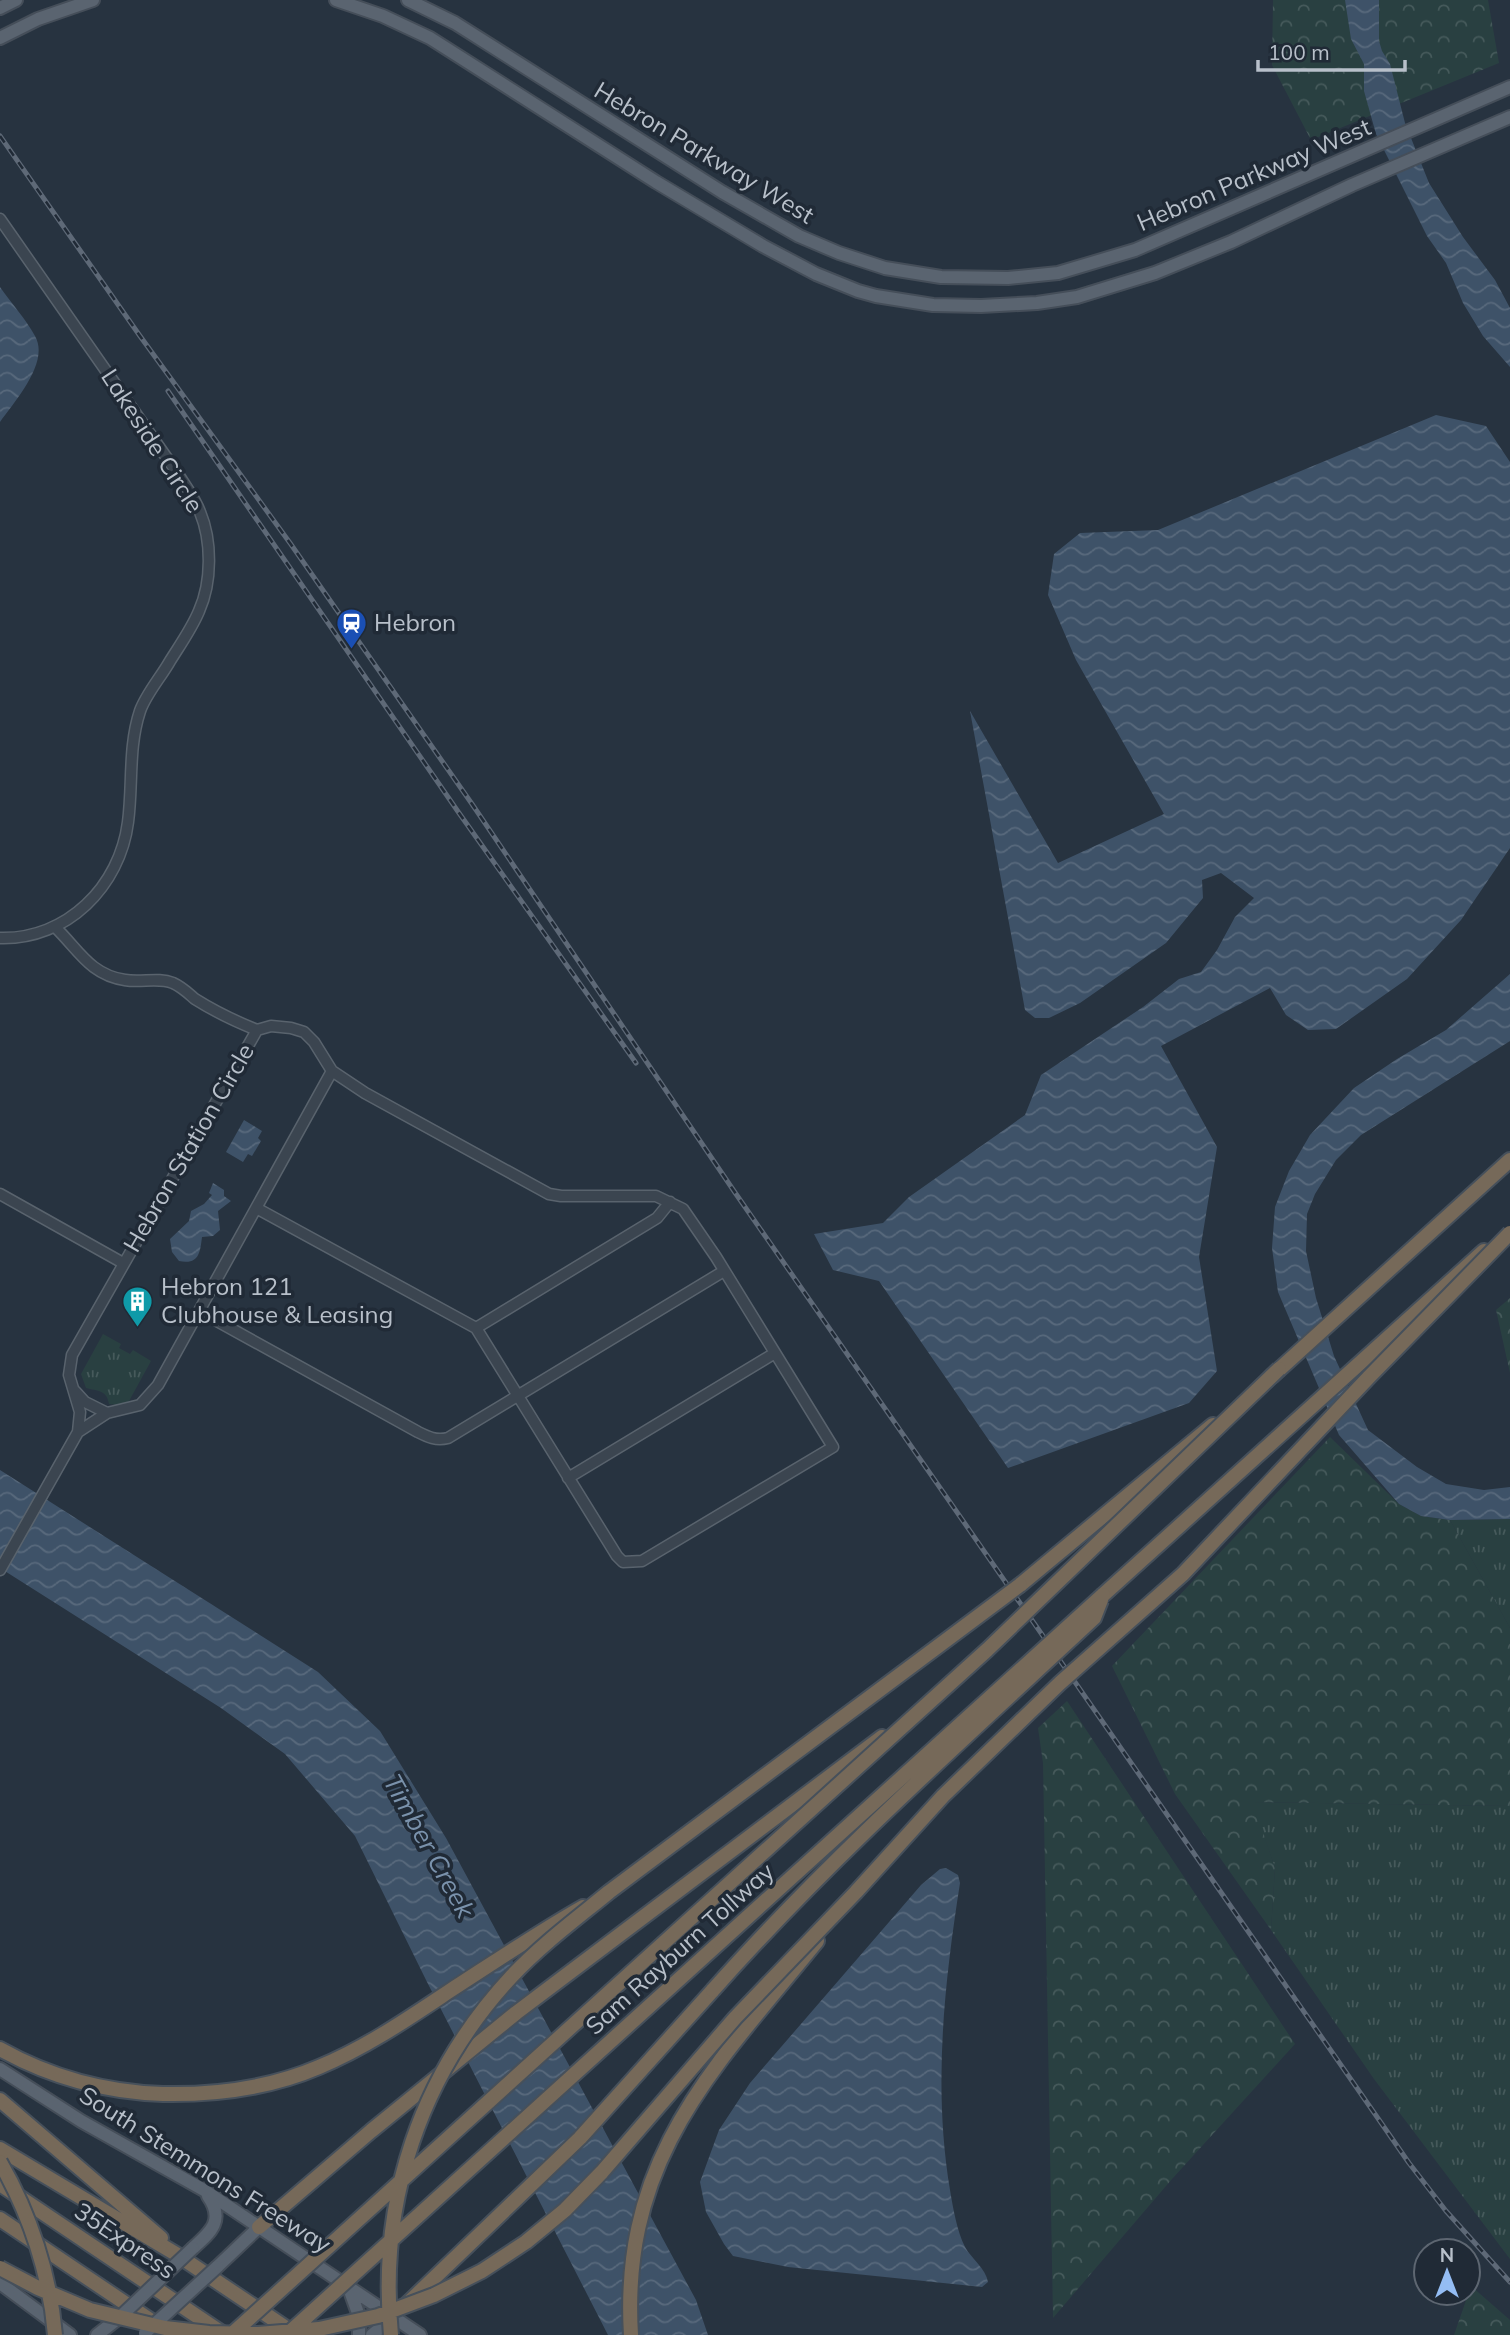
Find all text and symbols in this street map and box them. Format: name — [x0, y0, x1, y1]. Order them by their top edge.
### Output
scale bar — [1258, 28, 1405, 72]
text: 100 m — [1268, 39, 1330, 65]
street label: Hebron Parkway West — [589, 75, 820, 230]
street label: Hebron Parkway West — [1132, 111, 1375, 237]
street label: Lakeside Circle — [95, 363, 210, 518]
station icon: Hebron — [334, 606, 368, 650]
place label: Hebron — [374, 607, 456, 637]
street label: Hebron Station Circle — [116, 1038, 260, 1257]
place label: Hebron 121 Clubhouse & Leasing — [161, 1271, 393, 1329]
building icon: Hebron 121 Clubhouse & Leasing — [121, 1284, 155, 1328]
water label: Timber Creek — [376, 1768, 483, 1924]
street label: Sam Rayburn Tollway — [579, 1856, 780, 2041]
street label: South Stemmons Freeway — [74, 2079, 337, 2259]
street label: 35Express — [69, 2195, 182, 2285]
north arrow — [1412, 2237, 1482, 2307]
text: N — [1440, 2243, 1454, 2267]

